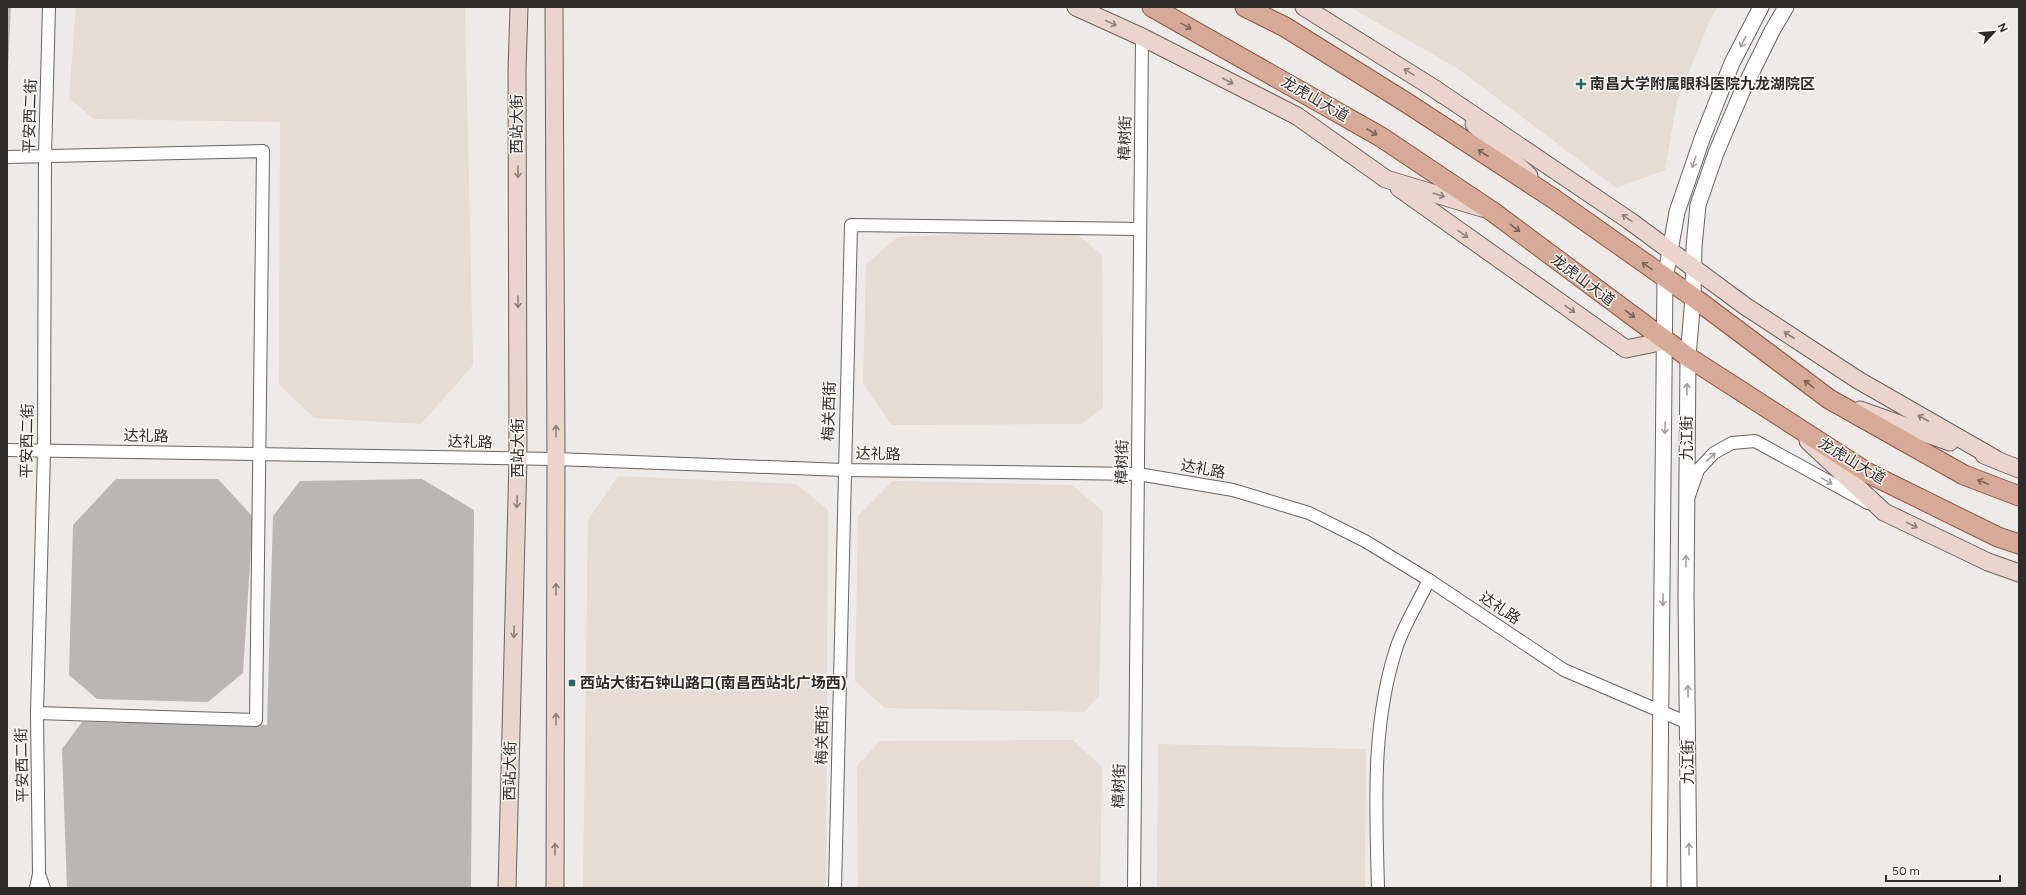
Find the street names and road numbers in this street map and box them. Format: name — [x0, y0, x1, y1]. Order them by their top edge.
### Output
street label: 龙虎山大道 — [1278, 72, 1352, 126]
street label: 平安西二街 — [20, 78, 40, 154]
street label: 西站大街 — [508, 94, 526, 154]
street label: 樟树街 — [1116, 115, 1134, 161]
street label: 龙虎山大道 — [1548, 250, 1618, 310]
street label: 梅关西街 — [819, 381, 839, 441]
street label: 平安西二街 — [17, 403, 37, 479]
street label: 九江街 — [1678, 415, 1696, 461]
street label: 西站大街 — [509, 418, 527, 478]
street label: 达礼路 — [123, 427, 169, 445]
street label: 达礼路 — [447, 433, 493, 451]
street label: 龙虎山大道 — [1815, 434, 1889, 488]
street label: 樟树街 — [1113, 439, 1131, 485]
street label: 达礼路 — [855, 445, 901, 463]
street label: 达礼路 — [1179, 456, 1227, 482]
street label: 达礼路 — [1476, 588, 1524, 628]
street label: 梅关西街 — [812, 705, 832, 765]
street label: 平安西二街 — [12, 727, 32, 803]
street label: 九江街 — [1679, 739, 1697, 785]
street label: 西站大街 — [500, 741, 520, 801]
street label: 樟树街 — [1110, 763, 1128, 809]

